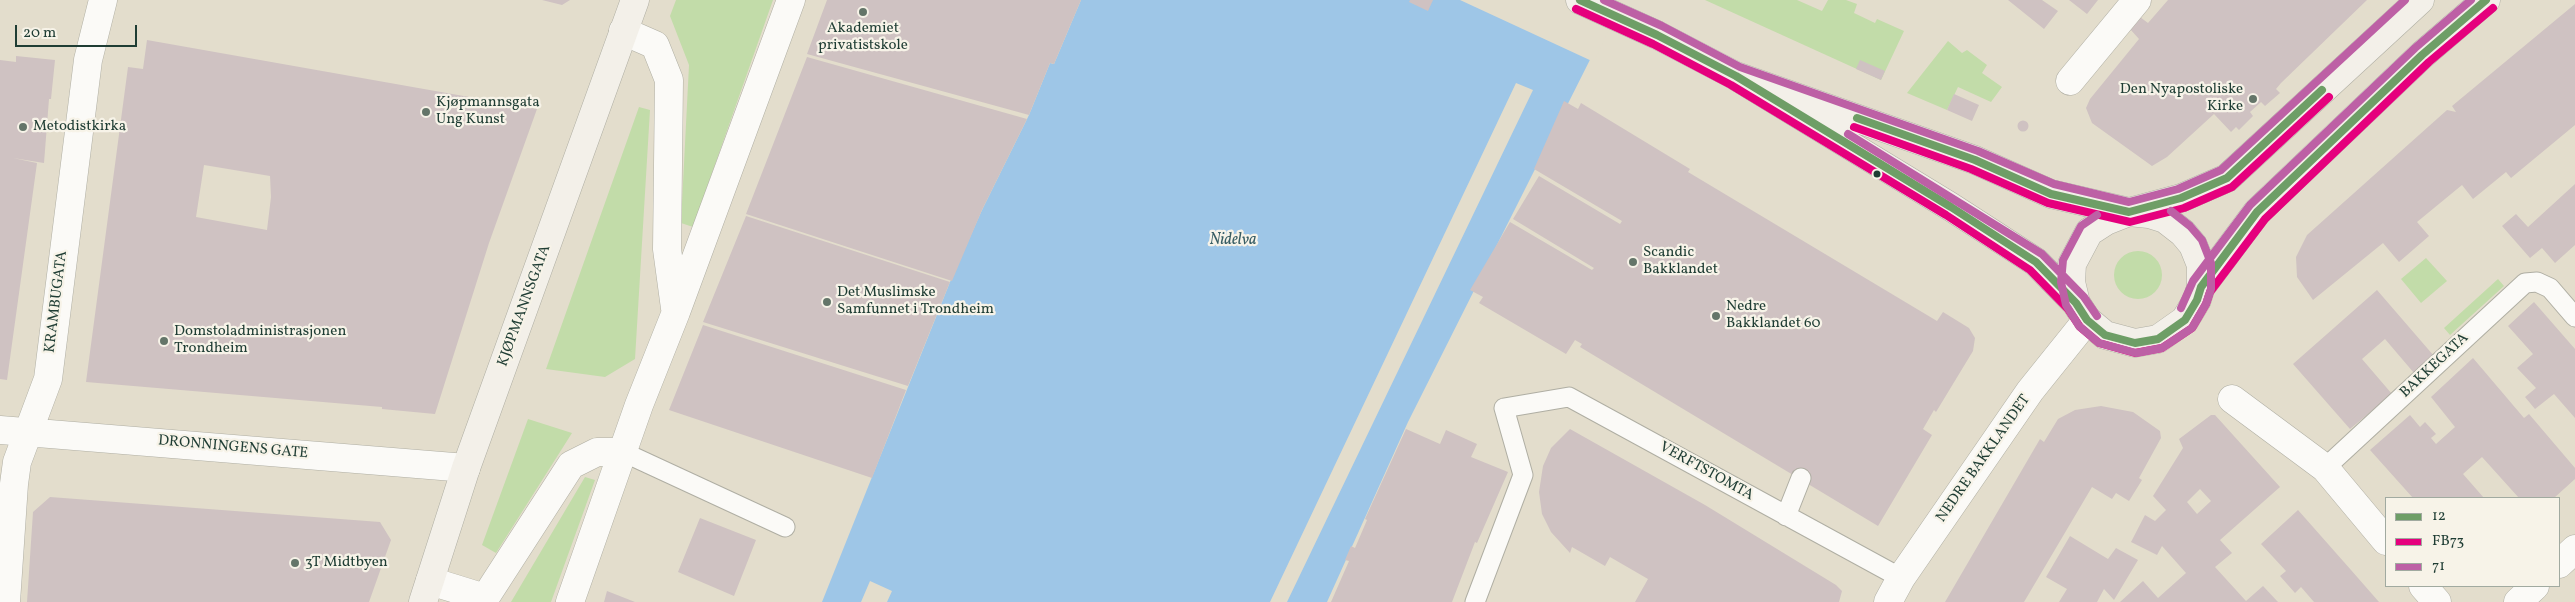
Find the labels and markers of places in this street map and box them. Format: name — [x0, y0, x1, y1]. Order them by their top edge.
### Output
marker: Akademiet privatistskole — [857, 6, 869, 18]
place label: Akademiet privatistskole — [818, 20, 908, 55]
place label: Den Nyapostoliske Kirke — [2120, 81, 2243, 116]
marker: Den Nyapostoliske Kirke — [2247, 93, 2259, 105]
place label: Kjøpmannsgata Ung Kunst — [436, 94, 540, 129]
marker: Kjøpmannsgata Ung Kunst — [420, 106, 432, 118]
place label: Metodistkirka — [33, 118, 126, 136]
marker: Metodistkirka — [17, 121, 29, 133]
unlabelled marker — [1872, 169, 1882, 179]
place label: Scandic Bakklandet — [1643, 244, 1718, 279]
marker: Scandic Bakklandet — [1627, 256, 1639, 268]
place label: Det Muslimske Samfunnet i Trondheim — [837, 284, 994, 319]
marker: Det Muslimske Samfunnet i Trondheim — [821, 296, 833, 308]
place label: Nedre Bakklandet 60 — [1726, 298, 1821, 333]
marker: Nedre Bakklandet 60 — [1710, 310, 1722, 322]
place label: Domstoladministrasjonen Trondheim — [174, 323, 346, 358]
marker: Domstoladministrasjonen Trondheim — [158, 335, 170, 347]
place label: 3T Midtbyen — [305, 554, 388, 572]
marker: 3T Midtbyen — [289, 557, 301, 569]

